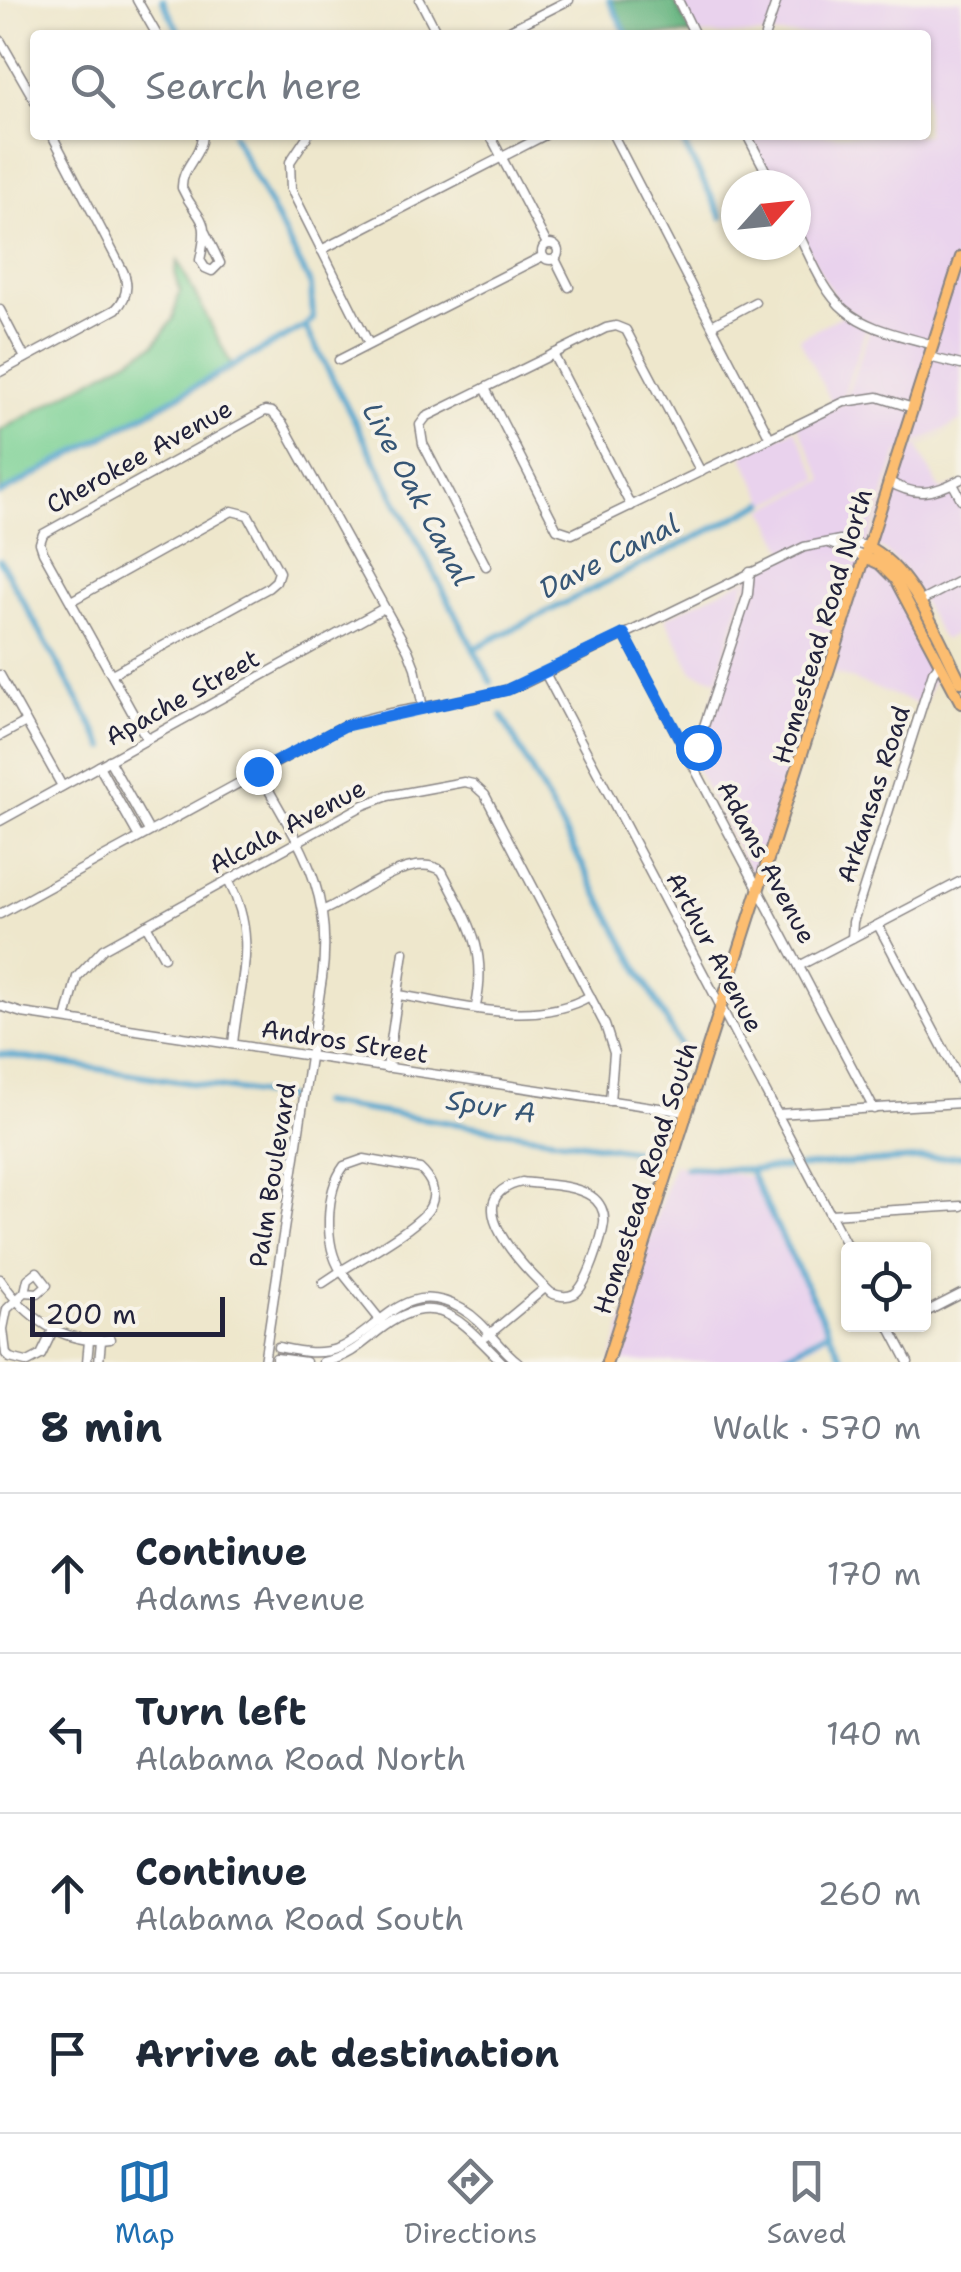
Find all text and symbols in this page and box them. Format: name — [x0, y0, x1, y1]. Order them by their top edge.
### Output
search box — [30, 30, 931, 140]
icon: search — [65, 58, 120, 113]
text: Search here — [145, 60, 362, 111]
north arrow — [721, 170, 811, 260]
street label: Cherokee Avenue — [40, 391, 238, 521]
water label: Live Oak Canal — [354, 395, 482, 593]
street label: Homestead Road North — [764, 484, 880, 768]
water label: Dave Canal — [532, 504, 686, 608]
street label: Apache Street — [99, 641, 265, 753]
street label: Arkansas Road — [828, 701, 918, 887]
route start — [676, 725, 722, 771]
route end — [236, 749, 282, 795]
street label: Alcala Avenue — [203, 770, 371, 882]
street label: Adams Avenue — [710, 775, 824, 949]
street label: Arthur Avenue — [658, 866, 772, 1038]
street label: Andros Street — [259, 1011, 431, 1071]
street label: Homestead Road South — [585, 1037, 705, 1319]
street label: Palm Boulevard — [241, 1080, 303, 1270]
water label: Spur A — [444, 1080, 538, 1132]
map controls — [841, 1242, 931, 1332]
button: locate — [841, 1242, 931, 1332]
scale bar — [30, 1292, 225, 1336]
text: 200 m — [45, 1295, 136, 1333]
text: 8 min — [40, 1399, 162, 1455]
text: Walk · 570 m — [712, 1406, 921, 1449]
text: Continue — [135, 1526, 307, 1577]
icon: ahead — [40, 1546, 95, 1601]
text: 170 m — [827, 1552, 921, 1595]
text: Adams Avenue — [135, 1577, 365, 1620]
text: Turn left — [135, 1686, 307, 1737]
icon: left — [40, 1706, 95, 1761]
text: 140 m — [826, 1712, 921, 1755]
text: Alabama Road North — [135, 1737, 466, 1780]
text: Continue — [135, 1846, 307, 1897]
icon: ahead — [40, 1866, 95, 1921]
text: 260 m — [818, 1872, 921, 1915]
text: Alabama Road South — [135, 1897, 464, 1940]
icon: arrive — [40, 2026, 95, 2081]
text: Arrive at destination — [135, 2028, 559, 2079]
tab: Map — [115, 2154, 175, 2252]
tab: Directions — [404, 2154, 537, 2252]
tab: Saved — [767, 2154, 846, 2252]

